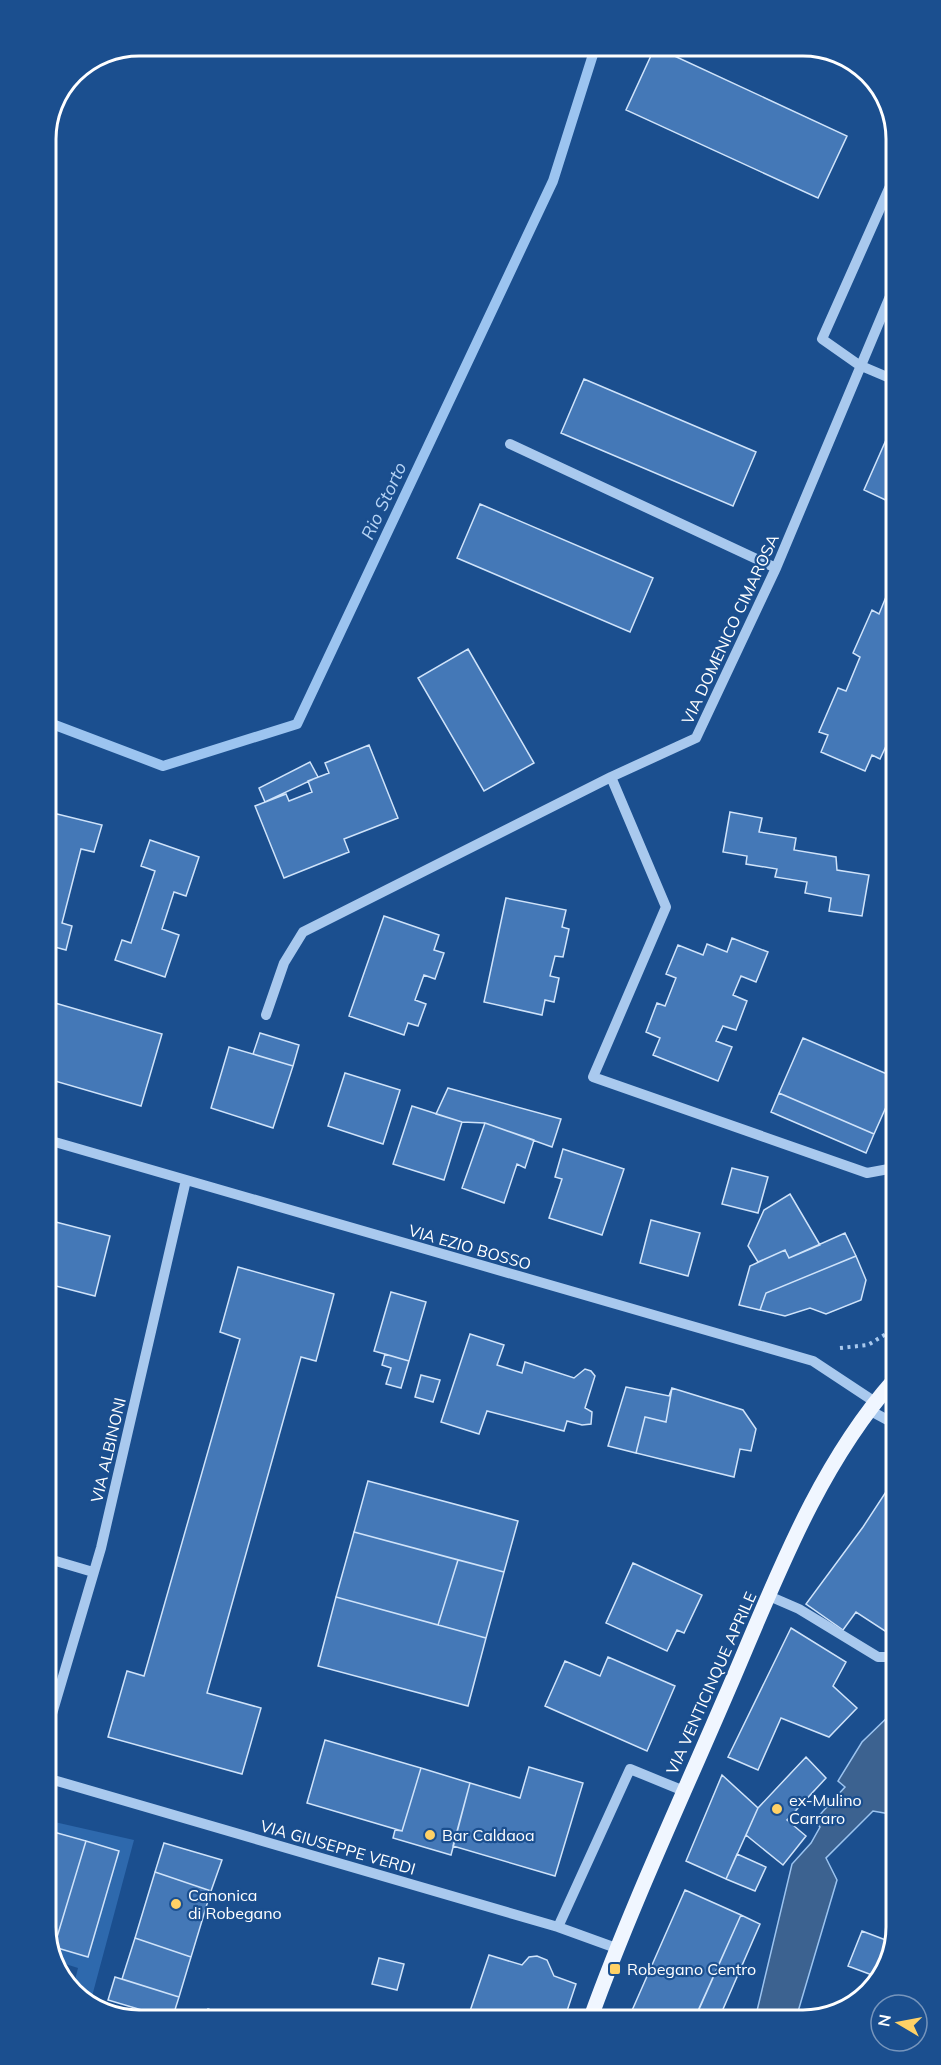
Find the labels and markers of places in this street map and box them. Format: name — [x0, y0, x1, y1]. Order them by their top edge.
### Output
place label: ex-Mulino Carraro — [789, 1790, 862, 1828]
marker: ex-Mulino Carraro — [770, 1802, 784, 1816]
place label: Bar Caldaoa — [442, 1825, 535, 1845]
marker: Bar Caldaoa — [423, 1828, 437, 1842]
place label: Canonica di Robegano — [188, 1885, 282, 1923]
marker: Canonica di Robegano — [169, 1897, 183, 1911]
place label: Robegano Centro — [627, 1959, 756, 1979]
marker: Robegano Centro — [608, 1962, 622, 1976]

